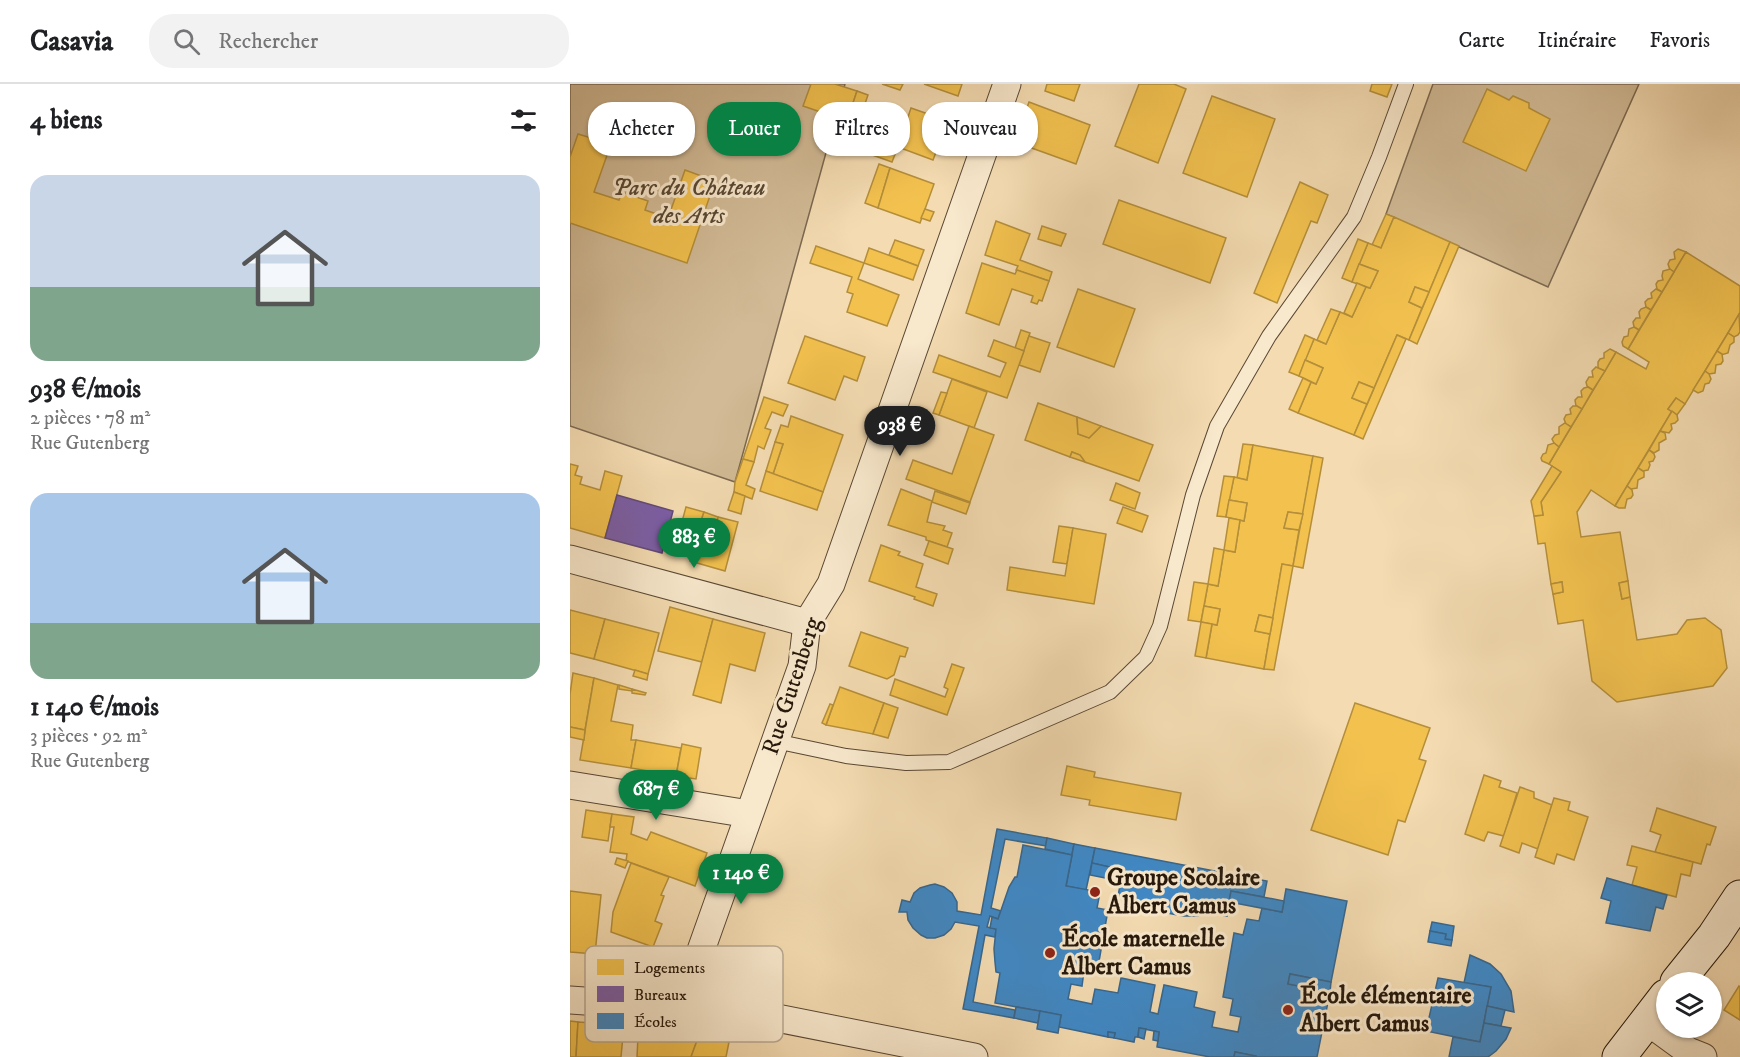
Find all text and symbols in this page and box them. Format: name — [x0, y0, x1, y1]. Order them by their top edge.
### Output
search box — [149, 14, 569, 68]
text: Casavia — [30, 24, 113, 59]
icon: search — [170, 25, 203, 58]
text: Rechercher — [218, 28, 318, 55]
text: Carte — [1459, 28, 1505, 54]
text: Itinéraire — [1538, 28, 1616, 54]
text: Favoris — [1649, 28, 1710, 54]
chip: Acheter — [588, 102, 695, 156]
chip: Louer — [707, 102, 801, 156]
chip: Filtres — [813, 102, 910, 156]
chip: Nouveau — [922, 102, 1038, 156]
text: 4 biens — [30, 104, 102, 137]
icon: filters — [507, 104, 540, 137]
park label: Parc du Château des Arts — [612, 173, 766, 231]
icon: home — [231, 214, 339, 322]
text: 938 €/mois — [30, 373, 141, 406]
text: 2 pièces · 78 m² — [30, 406, 150, 431]
pin: 938 € — [858, 406, 942, 457]
text: 938 € — [878, 413, 922, 438]
text: Rue Gutenberg — [30, 431, 149, 456]
pin: 883 € — [652, 518, 736, 569]
text: 883 € — [672, 525, 716, 550]
icon: home — [231, 532, 339, 640]
street label: Rue Gutenberg — [756, 613, 828, 759]
text: 1 140 €/mois — [30, 691, 159, 724]
text: 3 pièces · 92 m² — [30, 724, 147, 749]
text: Rue Gutenberg — [30, 749, 149, 774]
pin: 687 € — [614, 770, 698, 821]
text: 687 € — [633, 777, 679, 802]
pin: 1 140 € — [686, 854, 796, 905]
text: 1 140 € — [712, 861, 770, 886]
place label: Groupe Scolaire Albert Camus — [1106, 863, 1260, 921]
marker: Groupe Scolaire Albert Camus — [1088, 885, 1102, 899]
place label: École maternelle Albert Camus — [1061, 923, 1225, 982]
legend — [585, 946, 783, 1042]
marker: École maternelle Albert Camus — [1043, 946, 1057, 960]
text: Logements — [634, 958, 705, 978]
map controls — [1656, 972, 1722, 1038]
button: layers — [1656, 972, 1722, 1038]
place label: École élémentaire Albert Camus — [1299, 980, 1471, 1039]
text: Bureaux — [634, 985, 687, 1005]
marker: École élémentaire Albert Camus — [1281, 1003, 1295, 1017]
text: Écoles — [634, 1012, 677, 1032]

